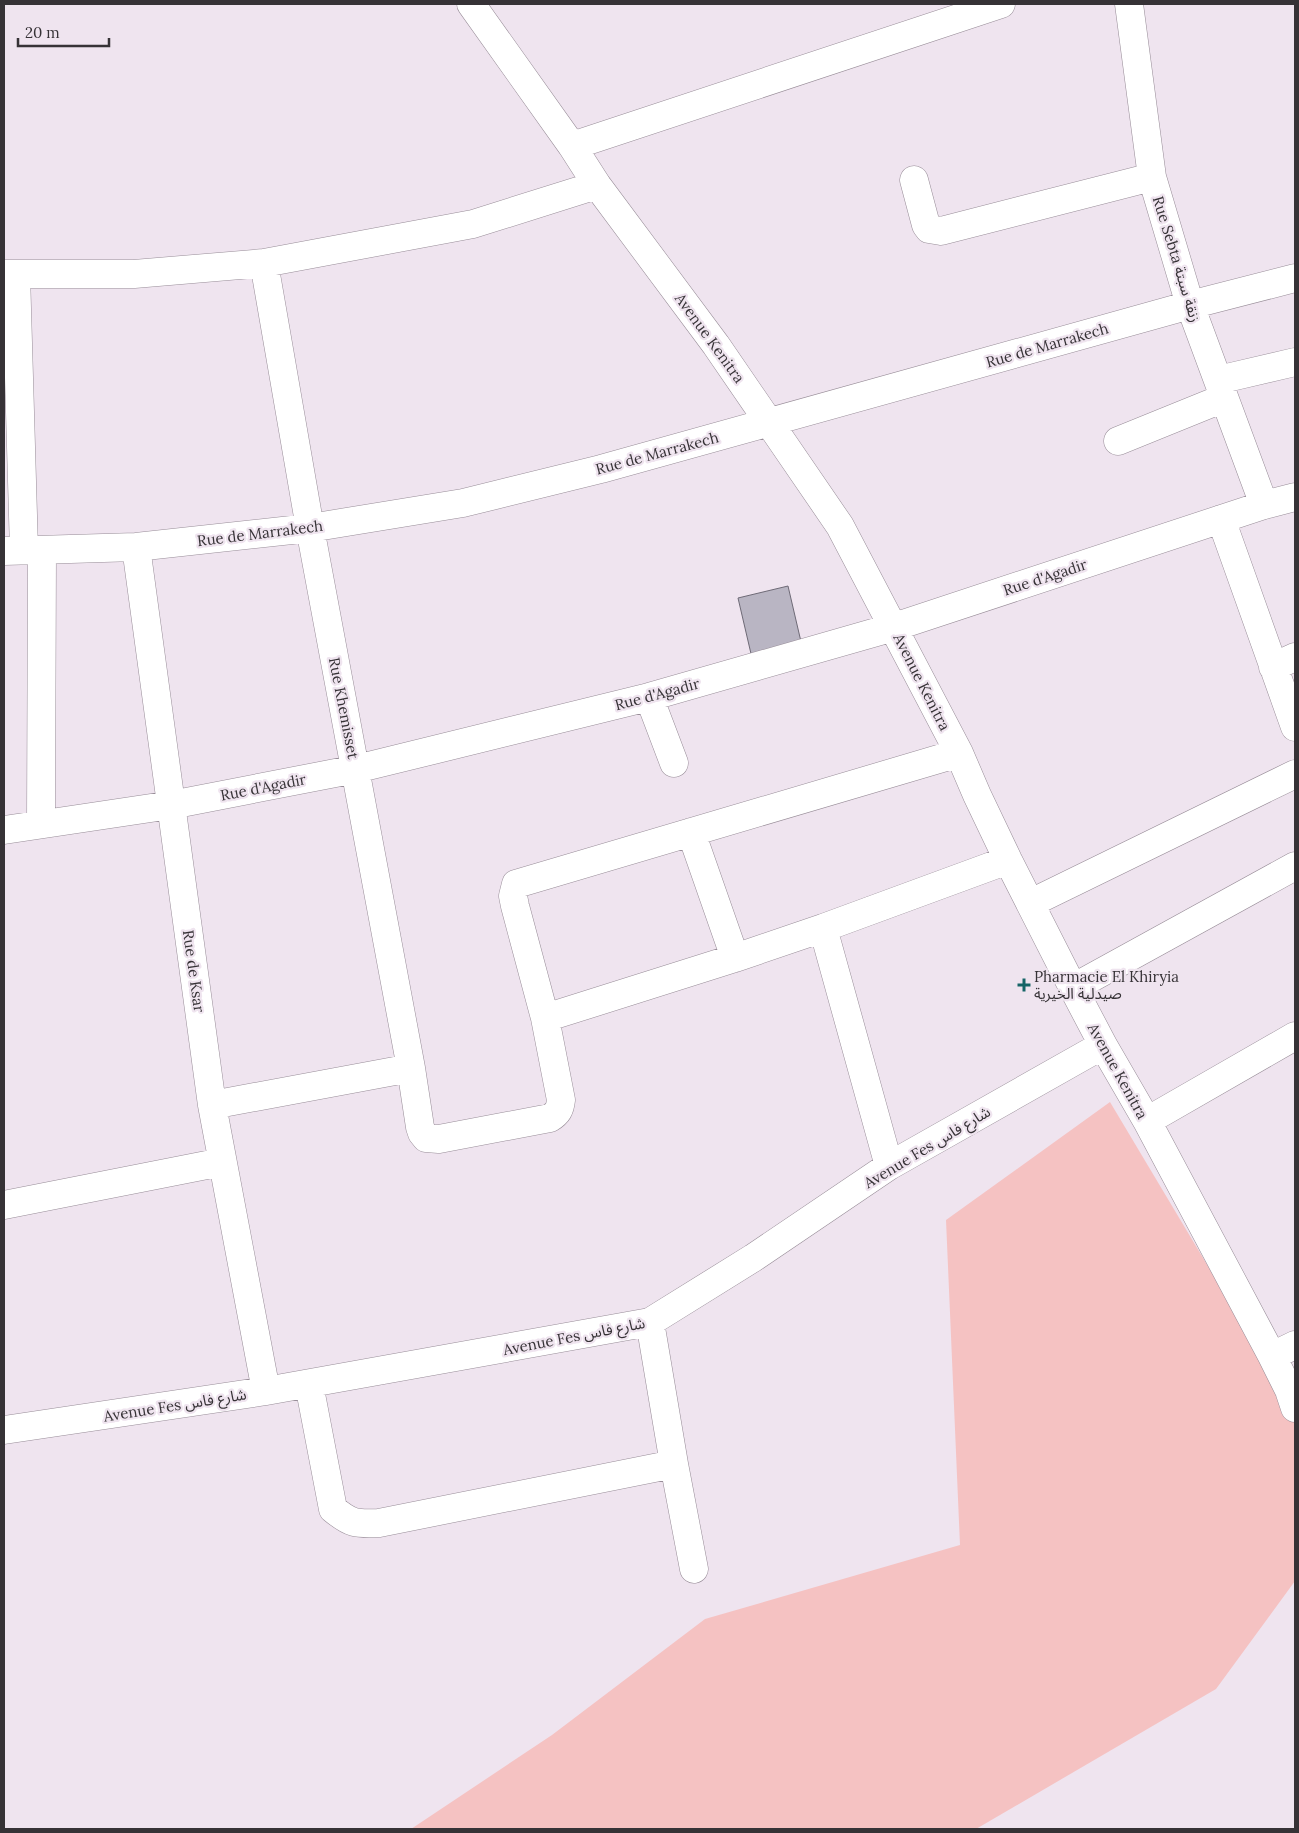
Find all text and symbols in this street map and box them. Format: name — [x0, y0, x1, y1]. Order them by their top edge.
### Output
scale bar — [18, 15, 109, 47]
text: 20 m — [25, 23, 60, 42]
street label: Rue Sebta زنقة سبتة — [1149, 194, 1205, 324]
street label: Avenue Kenitra — [670, 289, 749, 387]
street label: Rue de Marrakech — [984, 318, 1110, 372]
street label: Rue de Marrakech — [593, 427, 721, 479]
street label: Rue de Marrakech — [196, 516, 324, 550]
street label: Rue d'Agadir — [1001, 554, 1090, 599]
street label: Avenue Kenitra — [889, 629, 955, 734]
street label: Rue Khemisset — [325, 656, 363, 761]
street label: Rue d'Agadir — [613, 673, 702, 714]
street label: Rue d'Agadir — [219, 769, 308, 805]
street label: Rue de Ksar — [179, 929, 209, 1014]
place label: Pharmacie El Khiryia صيدلية الخيرية — [1034, 967, 1179, 1003]
marker: Pharmacie El Khiryia صيدلية الخيرية — [1018, 979, 1030, 991]
street label: Avenue Kenitra — [1083, 1019, 1152, 1122]
street label: Avenue Fes شارع فاس — [859, 1102, 995, 1195]
street label: Avenue Fes شارع فاس — [500, 1313, 647, 1362]
street label: Avenue Fes شارع فاس — [101, 1384, 248, 1429]

